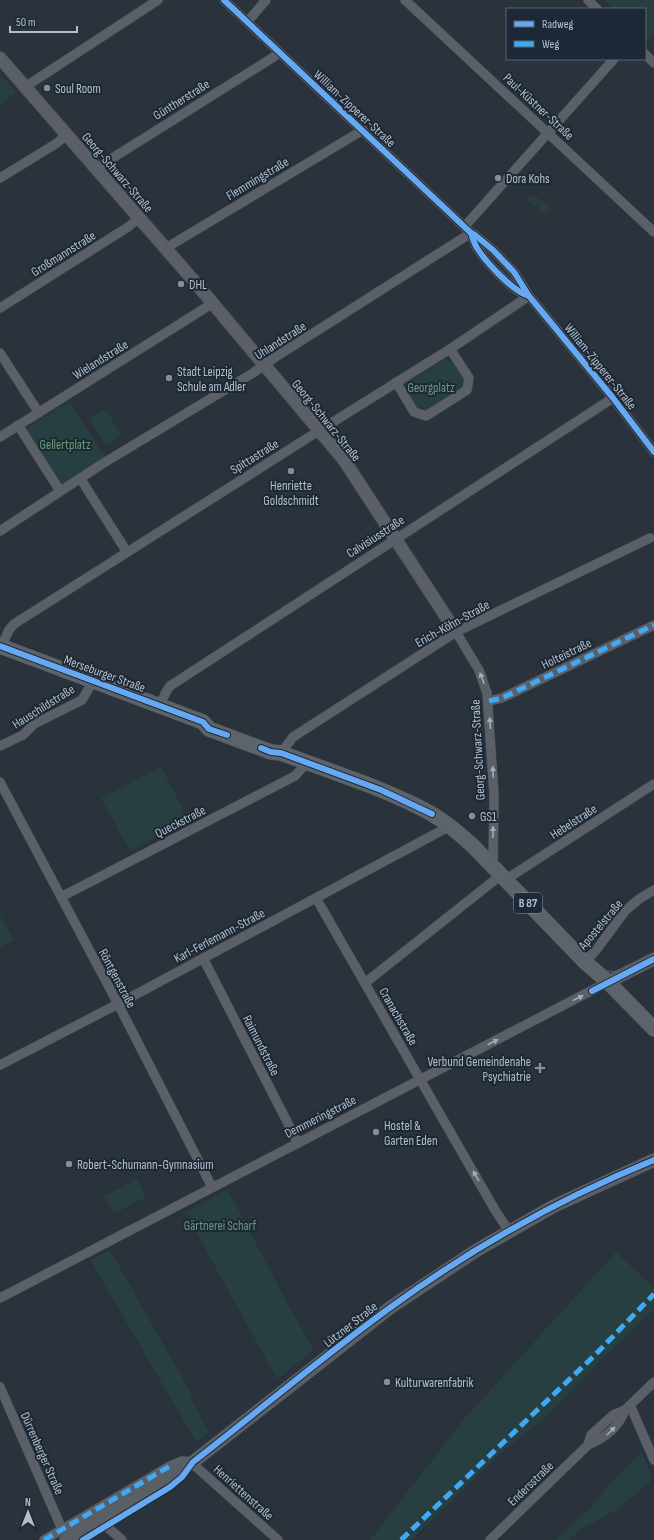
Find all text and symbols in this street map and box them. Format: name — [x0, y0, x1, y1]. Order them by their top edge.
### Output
scale bar — [10, 8, 77, 34]
legend — [506, 8, 646, 60]
text: 50 m — [16, 15, 36, 30]
text: Radweg — [542, 17, 574, 32]
text: Weg — [542, 37, 559, 52]
street label: William-Zipperer-Straße — [310, 67, 399, 151]
street label: Paul-Küstner-Straße — [500, 70, 577, 143]
street label: Güntherstraße — [150, 76, 213, 124]
place label: Soul Room — [55, 81, 101, 97]
marker: Soul Room — [42, 83, 52, 93]
street label: Georg-Schwarz-Straße — [78, 129, 156, 216]
street label: Flemmingstraße — [223, 154, 292, 204]
place label: Dora Kohs — [506, 171, 550, 187]
marker: Dora Kohs — [493, 173, 503, 183]
street label: Großmannstraße — [28, 228, 99, 280]
place label: DHL — [189, 277, 207, 293]
marker: DHL — [176, 279, 186, 289]
street label: Uhlandstraße — [252, 318, 309, 363]
street label: William-Zipperer-Straße — [561, 320, 640, 413]
street label: Wielandstraße — [70, 337, 131, 383]
place label: Stadt Leipzig Schule am Adler — [177, 364, 246, 395]
marker: Stadt Leipzig Schule am Adler — [164, 373, 174, 383]
street label: Georg-Schwarz-Straße — [288, 376, 364, 465]
park label: Georgplatz — [407, 380, 455, 396]
street label: Spittastraße — [227, 436, 282, 478]
park label: Gellertplatz — [39, 437, 91, 453]
marker: Henriette Goldschmidt — [286, 466, 296, 476]
place label: Henriette Goldschmidt — [263, 478, 319, 509]
street label: Calvisiusstraße — [344, 512, 408, 561]
street label: Erich-Köhn-Straße — [412, 597, 493, 651]
street label: Holteistraße — [539, 635, 594, 673]
street label: Merseburger Straße — [62, 652, 148, 696]
one-way arrow — [478, 671, 484, 683]
street label: Hauschildstraße — [9, 681, 78, 732]
street label: Georg-Schwarz-Straße — [467, 699, 489, 801]
one-way arrow — [487, 717, 494, 729]
one-way arrow — [490, 765, 496, 778]
street label: Hebelstraße — [547, 801, 600, 843]
street label: Queckstraße — [152, 802, 209, 841]
place label: GS1 — [480, 809, 497, 825]
marker: GS1 — [467, 811, 477, 821]
one-way arrow — [490, 826, 497, 838]
road number: B 87 — [514, 893, 542, 913]
street label: Apostelstraße — [575, 896, 626, 954]
street label: Karl-Ferlemann-Straße — [171, 905, 268, 967]
street label: Röntgenstraße — [95, 946, 139, 1011]
street label: Cranachstraße — [375, 985, 421, 1048]
one-way arrow — [572, 995, 583, 1001]
street label: Raimundstraße — [239, 1012, 283, 1078]
one-way arrow — [487, 1039, 499, 1045]
place label: Verbund Gemeindenahe Psychiatrie — [427, 1054, 531, 1085]
marker: Verbund Gemeindenahe Psychiatrie — [534, 1062, 546, 1074]
street label: Demmeringstraße — [282, 1092, 359, 1142]
place label: Hostel & Garten Eden — [384, 1118, 438, 1149]
marker: Hostel & Garten Eden — [371, 1127, 381, 1137]
place label: Robert-Schumann-Gymnasium — [77, 1157, 214, 1173]
marker: Robert-Schumann-Gymnasium — [64, 1159, 74, 1169]
one-way arrow — [472, 1170, 479, 1182]
park label: Gärtnerei Scharf — [184, 1218, 256, 1234]
street label: Lützner Straße — [320, 1299, 381, 1351]
place label: Kulturwarenfabrik — [395, 1375, 474, 1391]
marker: Kulturwarenfabrik — [382, 1377, 392, 1387]
street label: Dürrenberger Straße — [17, 1410, 67, 1497]
one-way arrow — [606, 1426, 616, 1436]
street label: Endersstraße — [504, 1458, 557, 1509]
street label: Henriettenstraße — [210, 1462, 277, 1524]
north arrow — [8, 1492, 48, 1532]
text: N — [25, 1496, 31, 1509]

